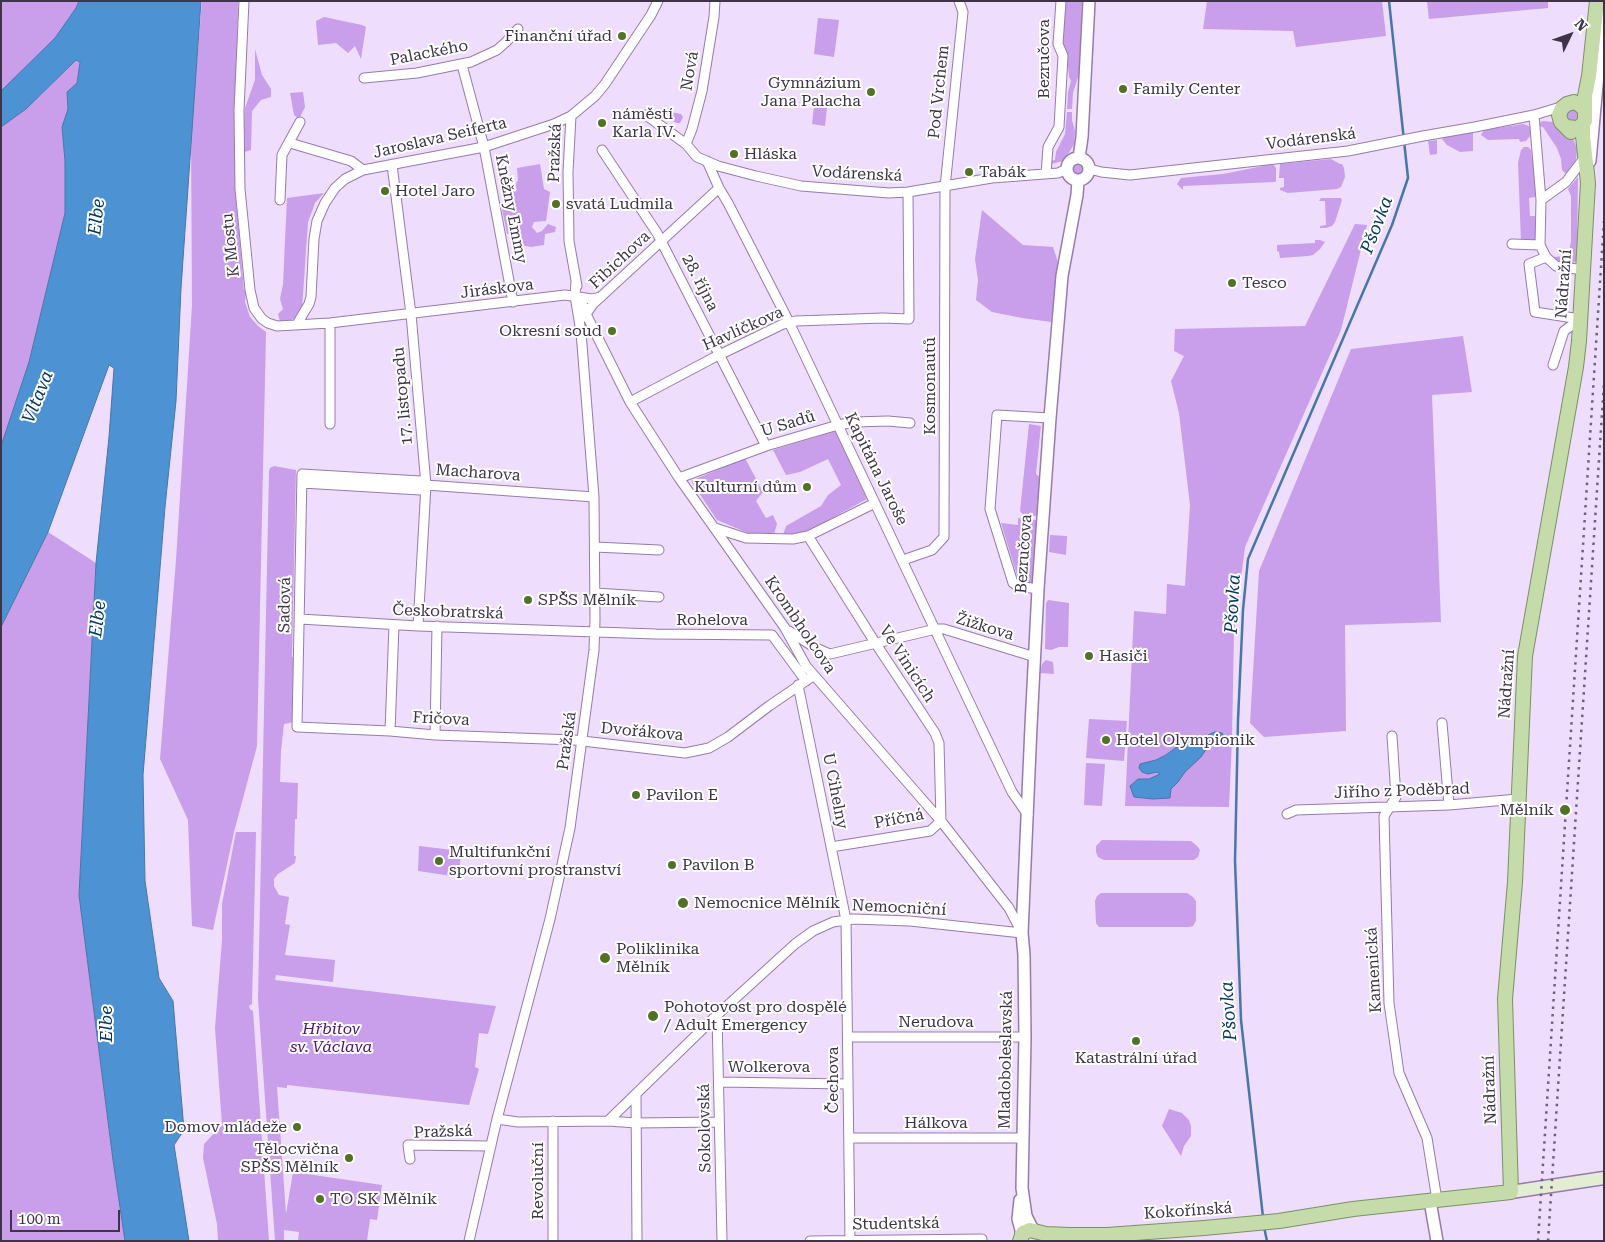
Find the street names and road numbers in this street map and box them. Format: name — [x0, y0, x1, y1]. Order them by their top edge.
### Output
street label: Bezručova — [1034, 19, 1054, 99]
street label: Palackého — [388, 36, 470, 70]
street label: Pod Vrchem — [925, 44, 953, 140]
street label: Nová — [677, 50, 703, 92]
street label: Jaroslava Seiferta — [371, 113, 509, 163]
street label: Pražská — [544, 123, 566, 183]
street label: Vodárenská — [1265, 124, 1357, 154]
street label: Kněžny Emmy — [491, 153, 531, 265]
street label: Vodárenská — [811, 162, 903, 186]
street label: K Mostu — [218, 212, 244, 278]
street label: Fibichova — [585, 227, 655, 293]
street label: Nádražní — [1552, 249, 1576, 319]
street label: 28. října — [677, 251, 723, 315]
street label: Jiráskova — [459, 275, 535, 303]
street label: Havlíčkova — [700, 303, 786, 355]
street label: Kosmonautů — [920, 337, 940, 435]
street label: 17. listopadu — [389, 346, 417, 446]
street label: U Sadů — [759, 407, 817, 441]
street label: Kapitána Jaroše — [840, 409, 912, 529]
street label: Macharova — [435, 460, 521, 486]
street label: Bezručova — [1012, 514, 1036, 594]
street label: Krombholcova — [760, 572, 840, 678]
street label: Sadová — [275, 577, 295, 633]
street label: Českobratrská — [392, 600, 504, 624]
street label: Žižkova — [954, 609, 1016, 645]
street label: Rohelova — [676, 610, 748, 630]
street label: Ve Vinicích — [875, 622, 939, 706]
street label: Nádražní — [1495, 649, 1519, 719]
street label: Fričova — [412, 708, 470, 730]
street label: Pražská — [553, 710, 581, 772]
street label: Dvořákova — [600, 719, 684, 745]
street label: U Cihelny — [818, 751, 852, 831]
street label: Jiřího z Poděbrad — [1334, 779, 1470, 803]
street label: Příčná — [873, 805, 925, 833]
street label: Nemocniční — [851, 896, 947, 920]
street label: Kamenická — [1362, 927, 1386, 1013]
street label: Mladoboleslavská — [995, 991, 1017, 1129]
street label: Nerudova — [898, 1012, 974, 1032]
street label: Čechova — [823, 1047, 843, 1113]
street label: Nádražní — [1479, 1055, 1501, 1125]
street label: Wolkerova — [728, 1057, 810, 1077]
street label: Sokolovská — [695, 1083, 715, 1173]
street label: Hálkova — [904, 1113, 968, 1133]
street label: Pražská — [413, 1121, 473, 1143]
street label: Revoluční — [528, 1142, 548, 1220]
street label: Kokořínská — [1143, 1198, 1233, 1224]
street label: Studentská — [852, 1214, 940, 1234]

